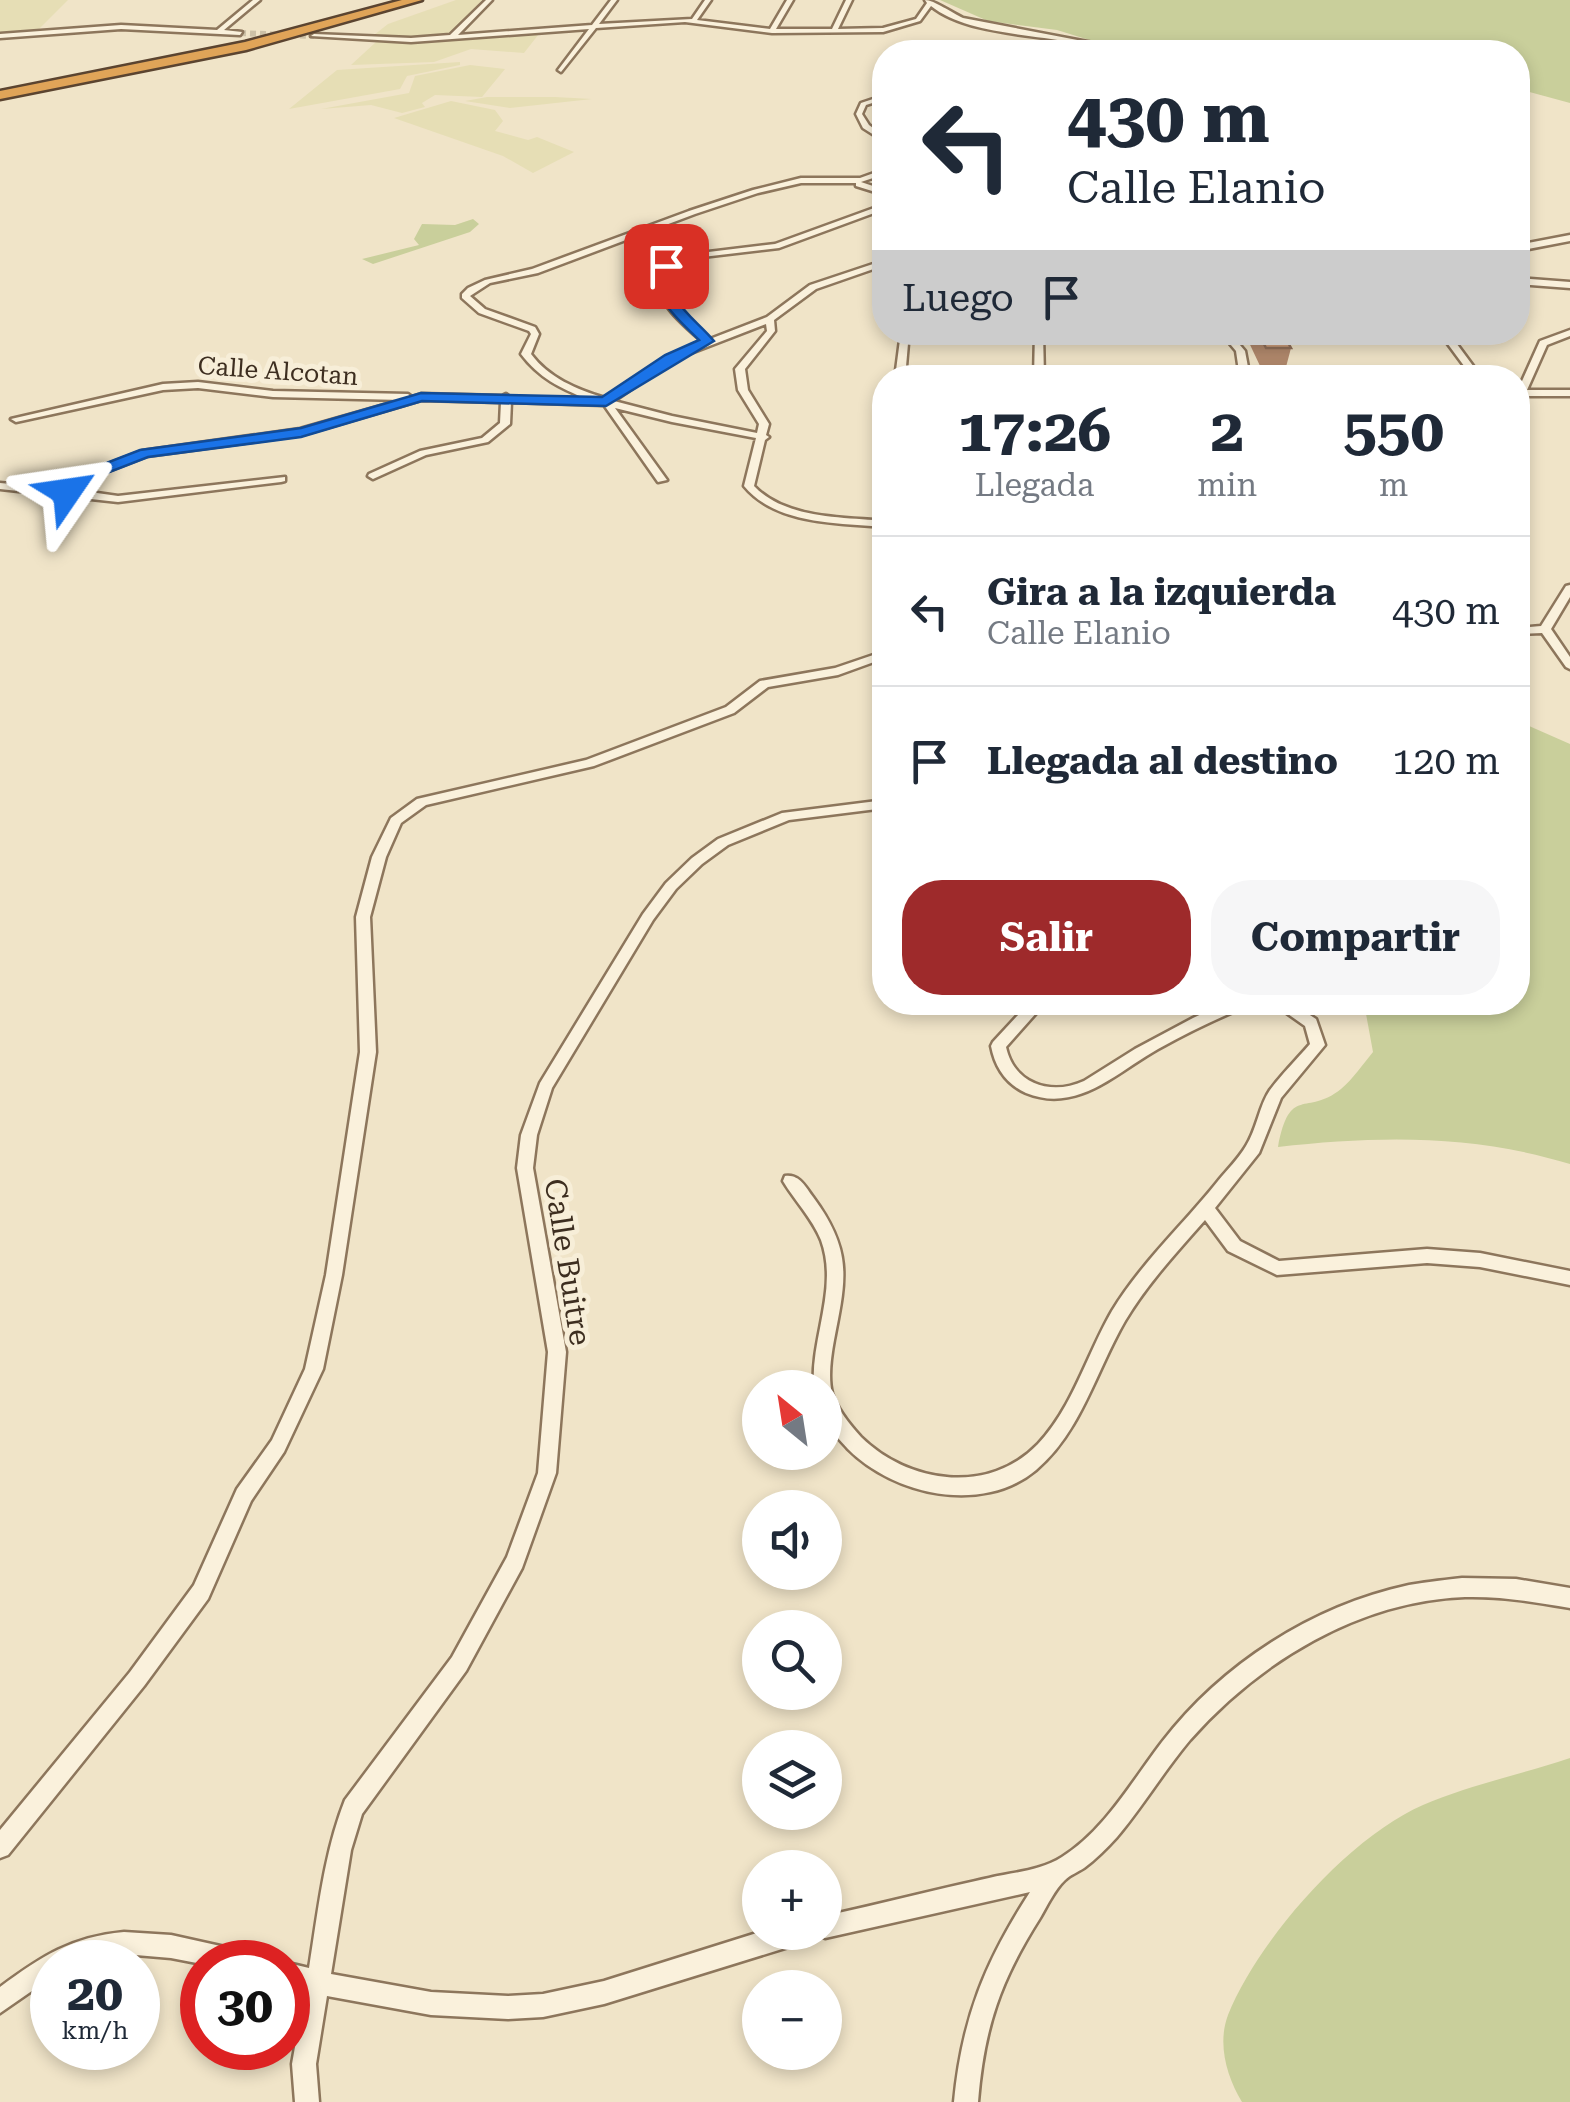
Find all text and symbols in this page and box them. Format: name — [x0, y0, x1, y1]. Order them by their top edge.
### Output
text: 430 m — [1067, 77, 1270, 159]
icon: left — [902, 80, 1032, 210]
text: Calle Elanio — [1067, 161, 1326, 214]
pin — [624, 224, 709, 309]
icon: arrive — [639, 239, 694, 294]
icon: arrive — [1034, 270, 1089, 325]
text: Luego — [902, 276, 1014, 320]
street label: Calle Alcotan — [197, 351, 359, 391]
text: 17:26 — [958, 395, 1111, 466]
text: 2 — [1210, 395, 1244, 466]
text: 550 — [1343, 395, 1444, 466]
position arrow — [15, 440, 119, 544]
text: Llegada — [975, 466, 1094, 504]
text: min — [1197, 466, 1257, 504]
text: m — [1379, 466, 1408, 504]
text: Gira a la izquierda — [987, 570, 1336, 614]
icon: left — [902, 584, 957, 639]
text: 430 m — [1392, 589, 1500, 633]
text: Calle Elanio — [987, 614, 1171, 652]
icon: arrive — [902, 734, 957, 789]
text: Llegada al destino — [987, 739, 1338, 783]
text: 120 m — [1392, 739, 1500, 783]
button: Salir — [902, 880, 1191, 995]
button: Compartir — [1211, 880, 1500, 995]
street label: Calle Buitre — [538, 1176, 598, 1348]
north arrow — [742, 1370, 842, 1470]
map controls — [742, 1370, 842, 2070]
button: sound — [742, 1490, 842, 1590]
button: search — [742, 1610, 842, 1710]
button: layers — [742, 1730, 842, 1830]
button: + — [742, 1850, 842, 1950]
speed limit sign: 30 — [180, 1940, 310, 2070]
text: 20 — [67, 1964, 123, 2022]
button: − — [742, 1970, 842, 2070]
text: km/h — [62, 2016, 128, 2045]

